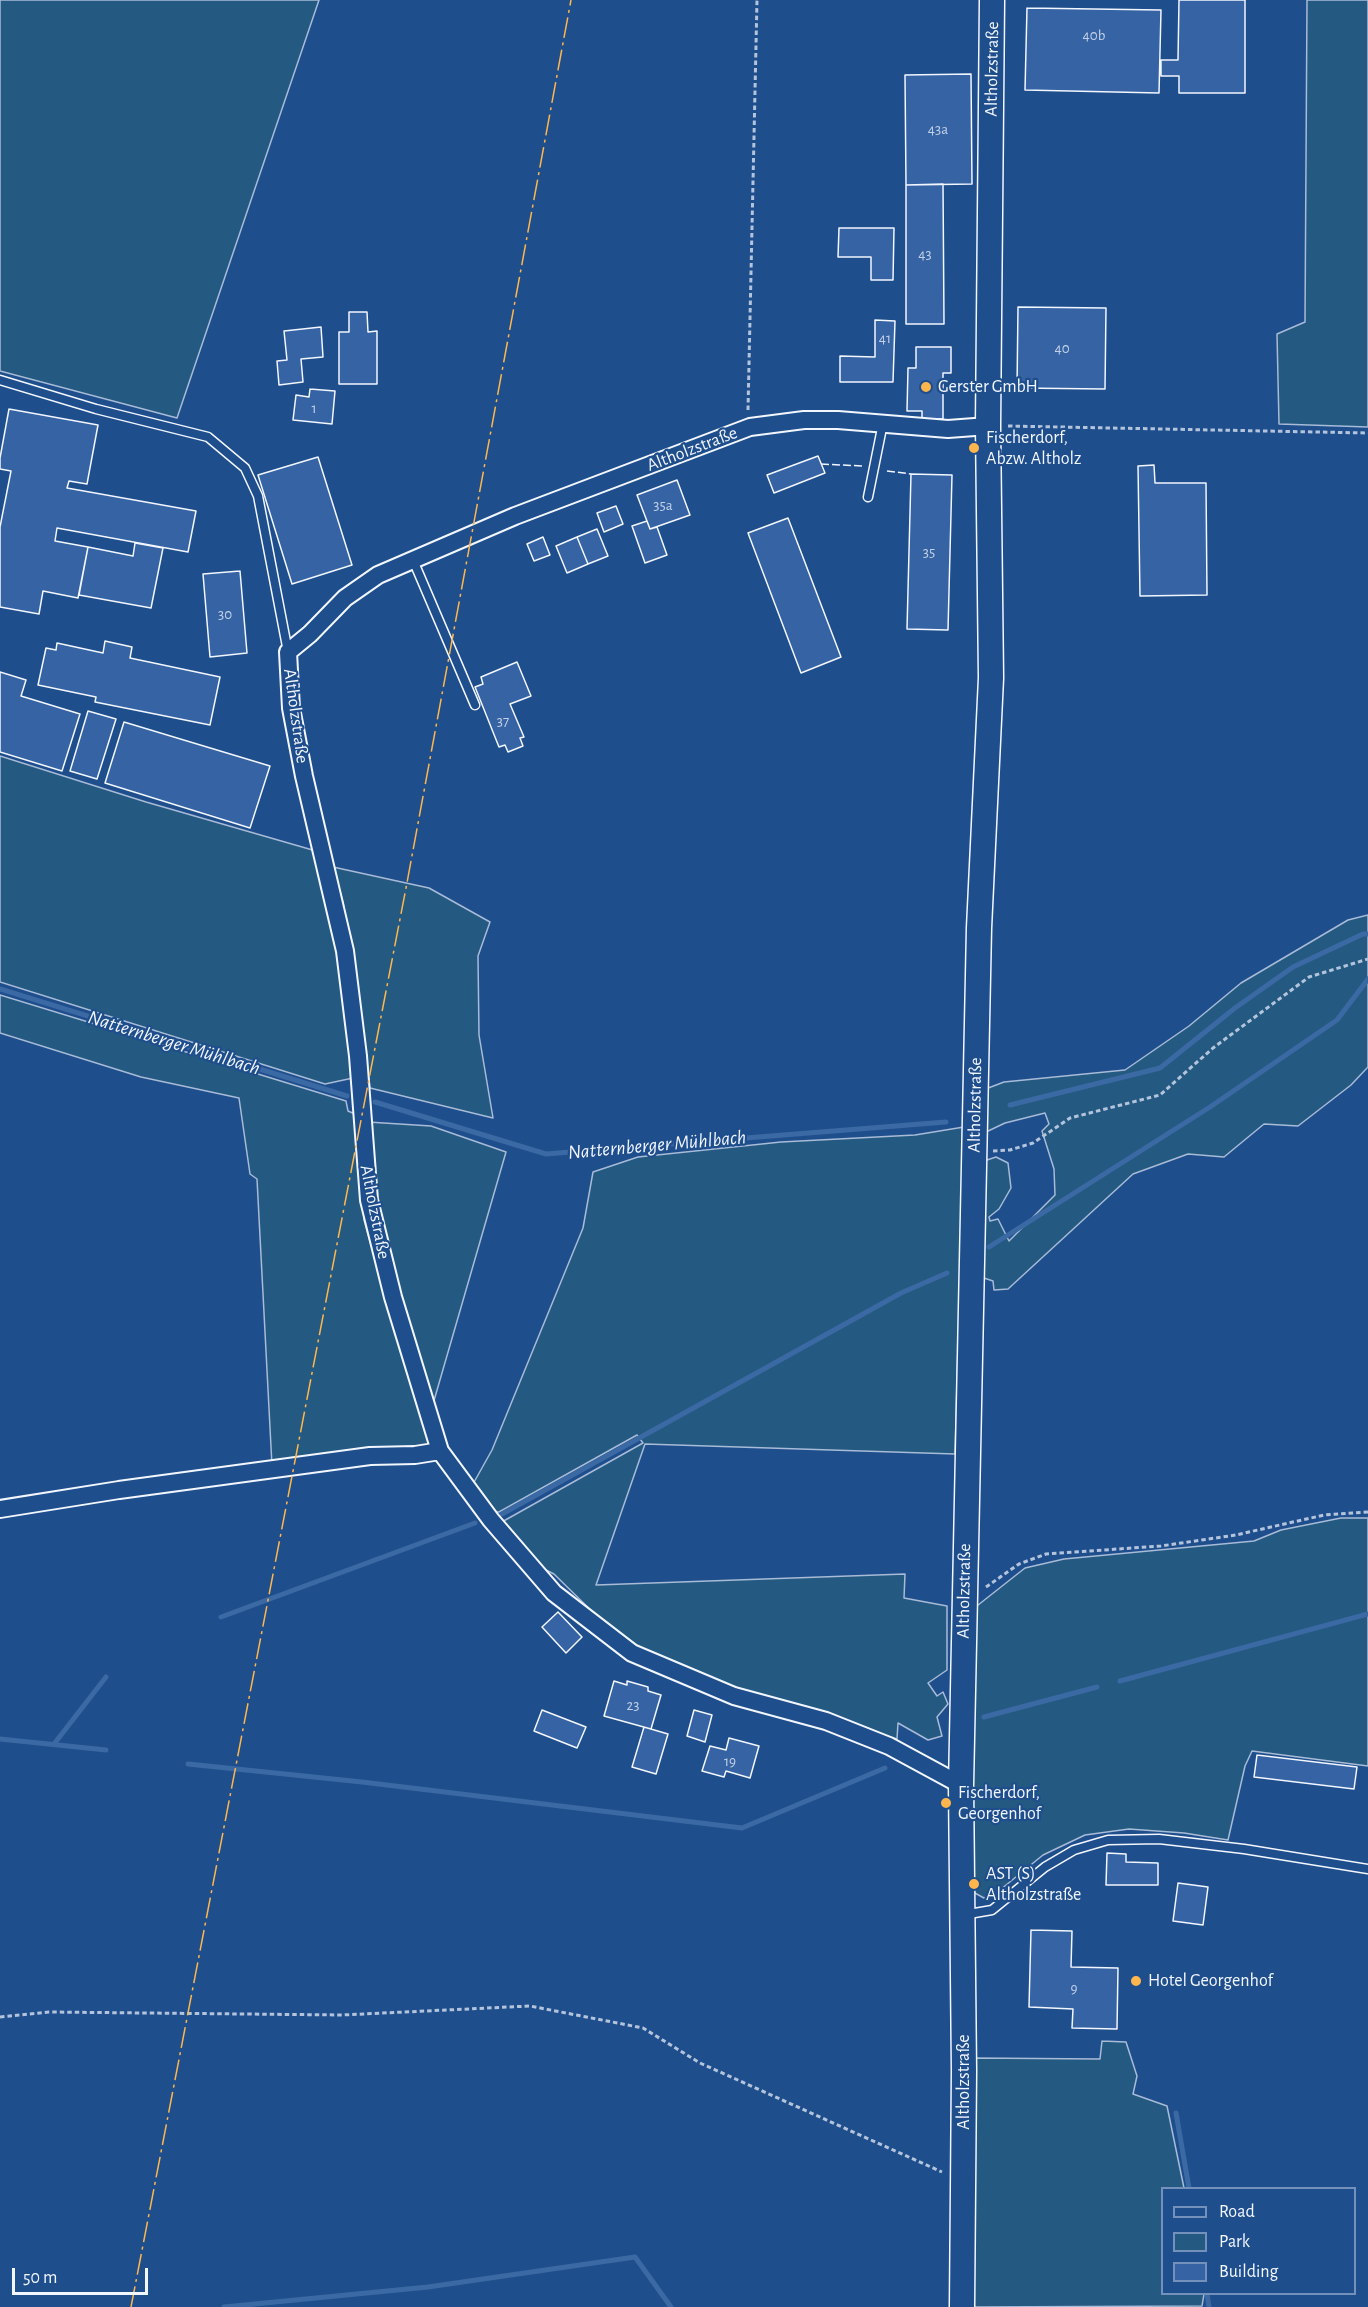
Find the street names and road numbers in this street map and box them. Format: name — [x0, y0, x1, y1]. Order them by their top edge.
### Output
street label: Altholzstraße — [980, 21, 1004, 117]
street label: Altholzstraße — [644, 422, 740, 476]
street label: Altholzstraße — [279, 667, 313, 765]
street label: Altholzstraße — [963, 1057, 987, 1153]
street label: Altholzstraße — [355, 1163, 395, 1261]
street label: Altholzstraße — [952, 1543, 976, 1639]
street label: Altholzstraße — [953, 2034, 975, 2130]

